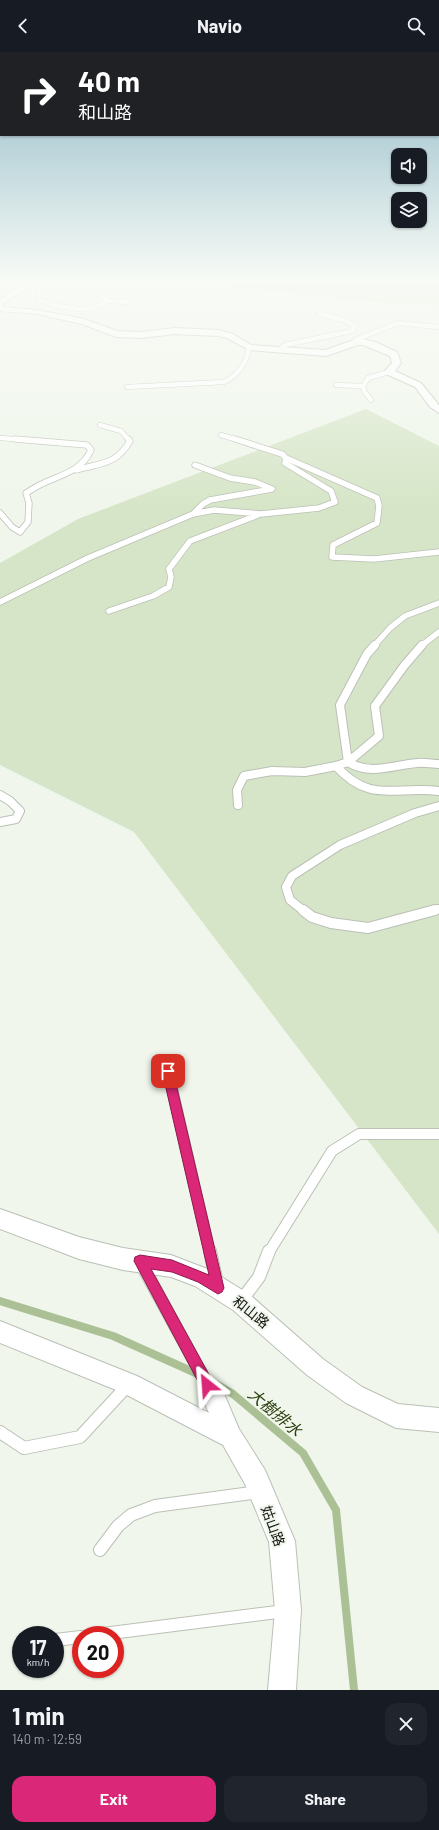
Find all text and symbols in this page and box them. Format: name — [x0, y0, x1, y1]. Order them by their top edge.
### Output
icon: back — [12, 15, 34, 37]
text: Navio — [197, 15, 242, 37]
icon: search — [405, 15, 427, 37]
text: 40 m — [78, 64, 140, 98]
icon: right — [12, 68, 64, 120]
text: 和山路 — [78, 101, 132, 123]
map controls — [391, 148, 427, 228]
button: sound — [391, 148, 427, 184]
button: layers — [391, 192, 427, 228]
pin — [151, 1054, 185, 1088]
icon: arrive — [157, 1060, 179, 1082]
street label: 和山路 — [230, 1292, 273, 1331]
position arrow — [186, 1364, 228, 1406]
water label: 大樹排水 — [245, 1384, 307, 1440]
street label: 姑山路 — [258, 1503, 289, 1548]
speed limit sign: 20 — [72, 1626, 124, 1678]
text: 17 — [29, 1635, 46, 1659]
text: km/h — [27, 1656, 49, 1668]
text: 1 min — [12, 1701, 65, 1730]
button: close — [385, 1703, 427, 1745]
text: 140 m · 12:59 — [12, 1731, 82, 1747]
button: Exit — [12, 1776, 216, 1822]
button: Share — [224, 1776, 427, 1822]

